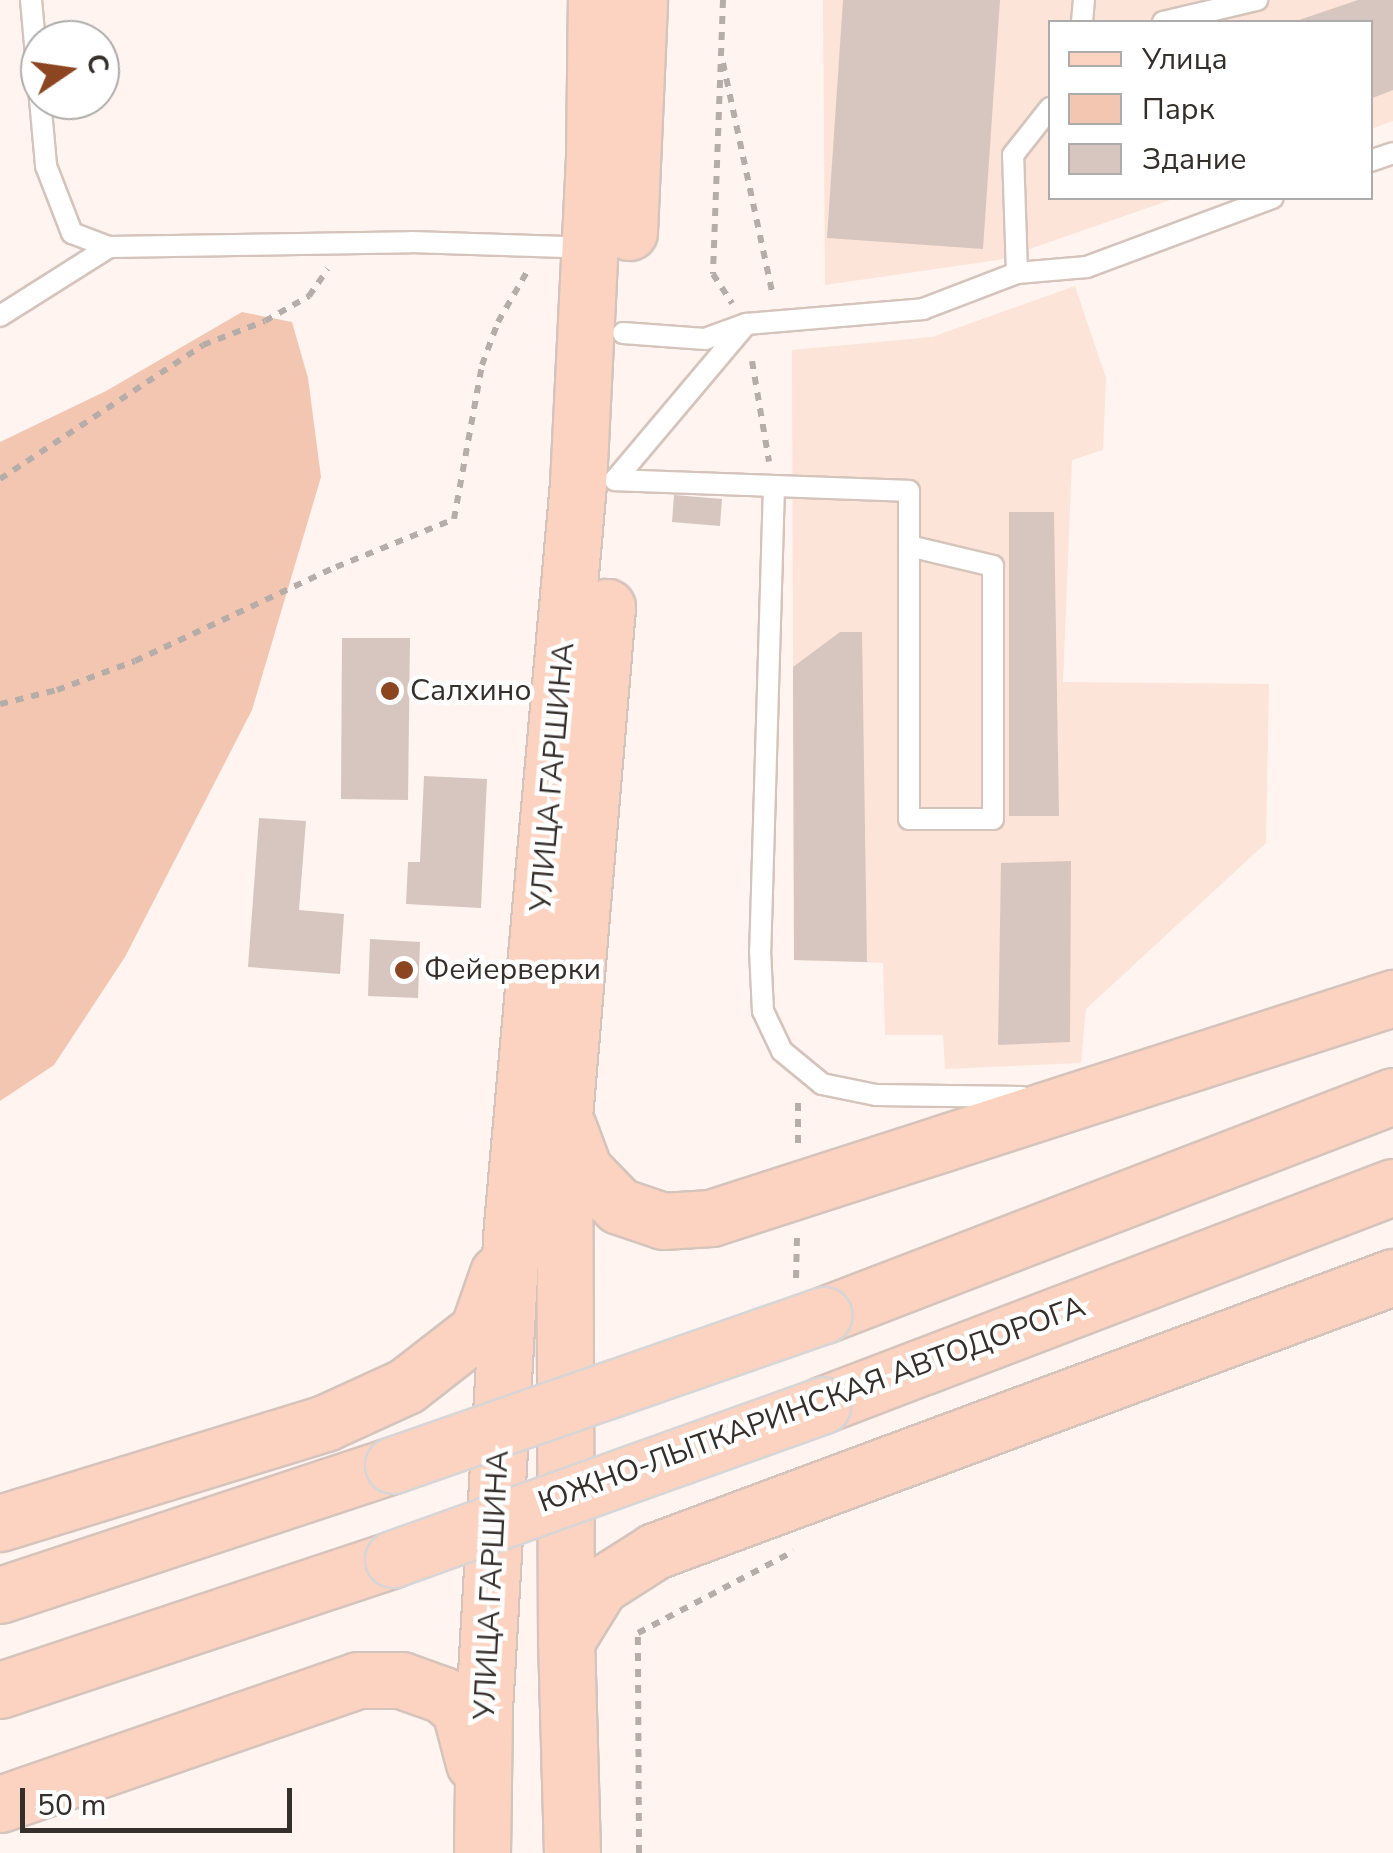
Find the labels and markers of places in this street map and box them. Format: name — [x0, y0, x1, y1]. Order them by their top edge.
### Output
place label: Салхино — [410, 673, 531, 709]
marker: Салхино — [379, 680, 401, 702]
place label: Фейерверки — [424, 952, 601, 988]
marker: Фейерверки — [393, 959, 415, 981]

